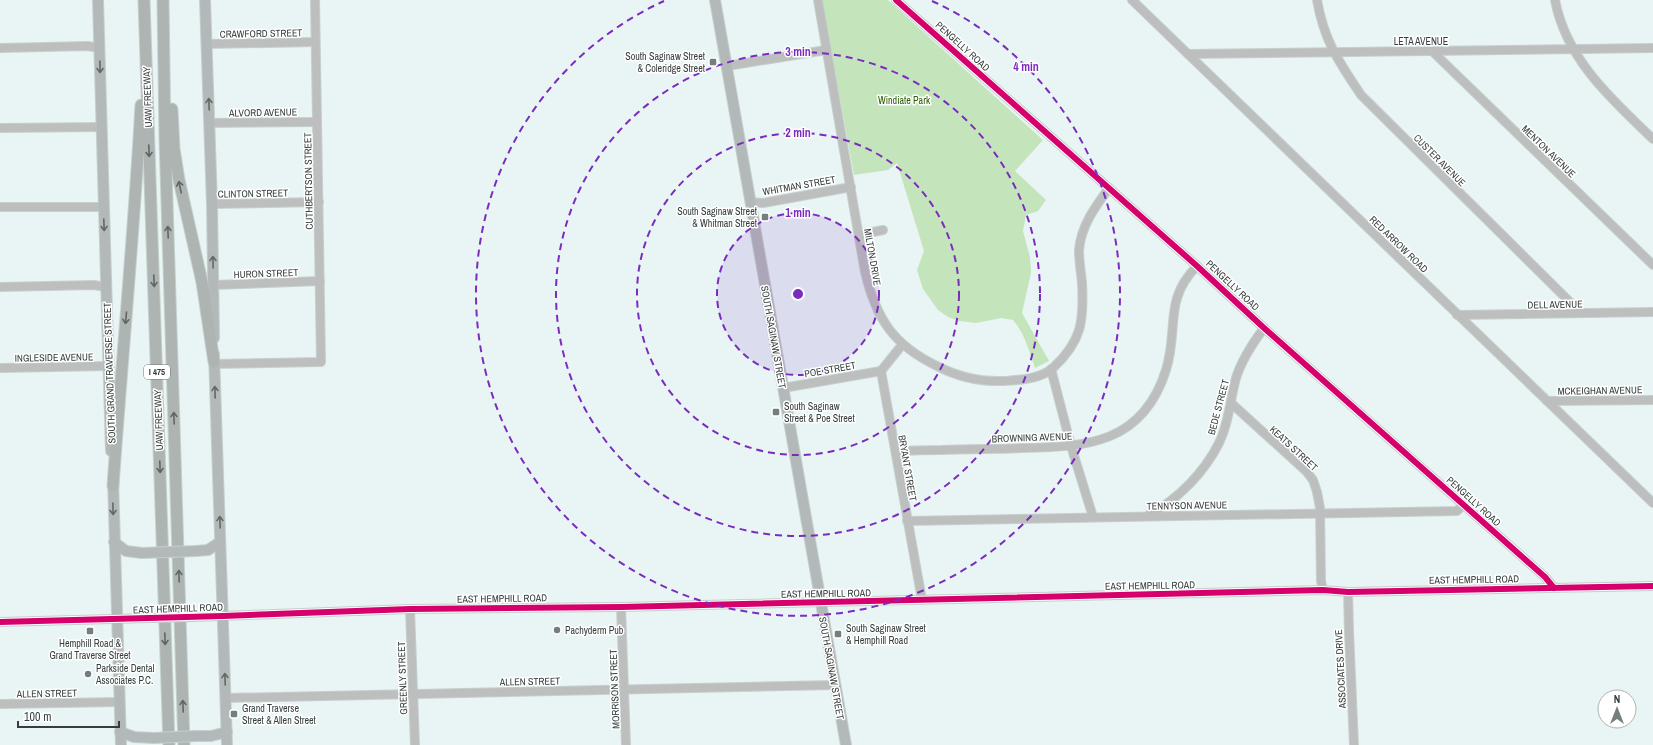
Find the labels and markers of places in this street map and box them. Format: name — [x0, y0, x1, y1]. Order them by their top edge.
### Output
place label: South Saginaw Street & Coleridge Street — [625, 50, 706, 75]
marker: South Saginaw Street & Coleridge Street — [708, 57, 718, 67]
place label: South Saginaw Street & Whitman Street — [677, 205, 758, 230]
marker: South Saginaw Street & Whitman Street — [760, 212, 770, 222]
centre of rings — [791, 287, 805, 301]
place label: South Saginaw Street & Poe Street — [784, 400, 855, 425]
marker: South Saginaw Street & Poe Street — [771, 407, 781, 417]
place label: South Saginaw Street & Hemphill Road — [846, 622, 927, 647]
place label: Pachyderm Pub — [565, 624, 624, 637]
marker: Pachyderm Pub — [552, 625, 562, 635]
marker: Hemphill Road & Grand Traverse Street — [85, 626, 95, 636]
marker: South Saginaw Street & Hemphill Road — [833, 629, 843, 639]
place label: Hemphill Road & Grand Traverse Street — [49, 637, 131, 662]
place label: Parkside Dental Associates P.C. — [95, 662, 155, 687]
marker: Parkside Dental Associates P.C. — [83, 669, 93, 679]
place label: Grand Traverse Street & Allen Street — [242, 702, 317, 727]
marker: Grand Traverse Street & Allen Street — [229, 709, 239, 719]

